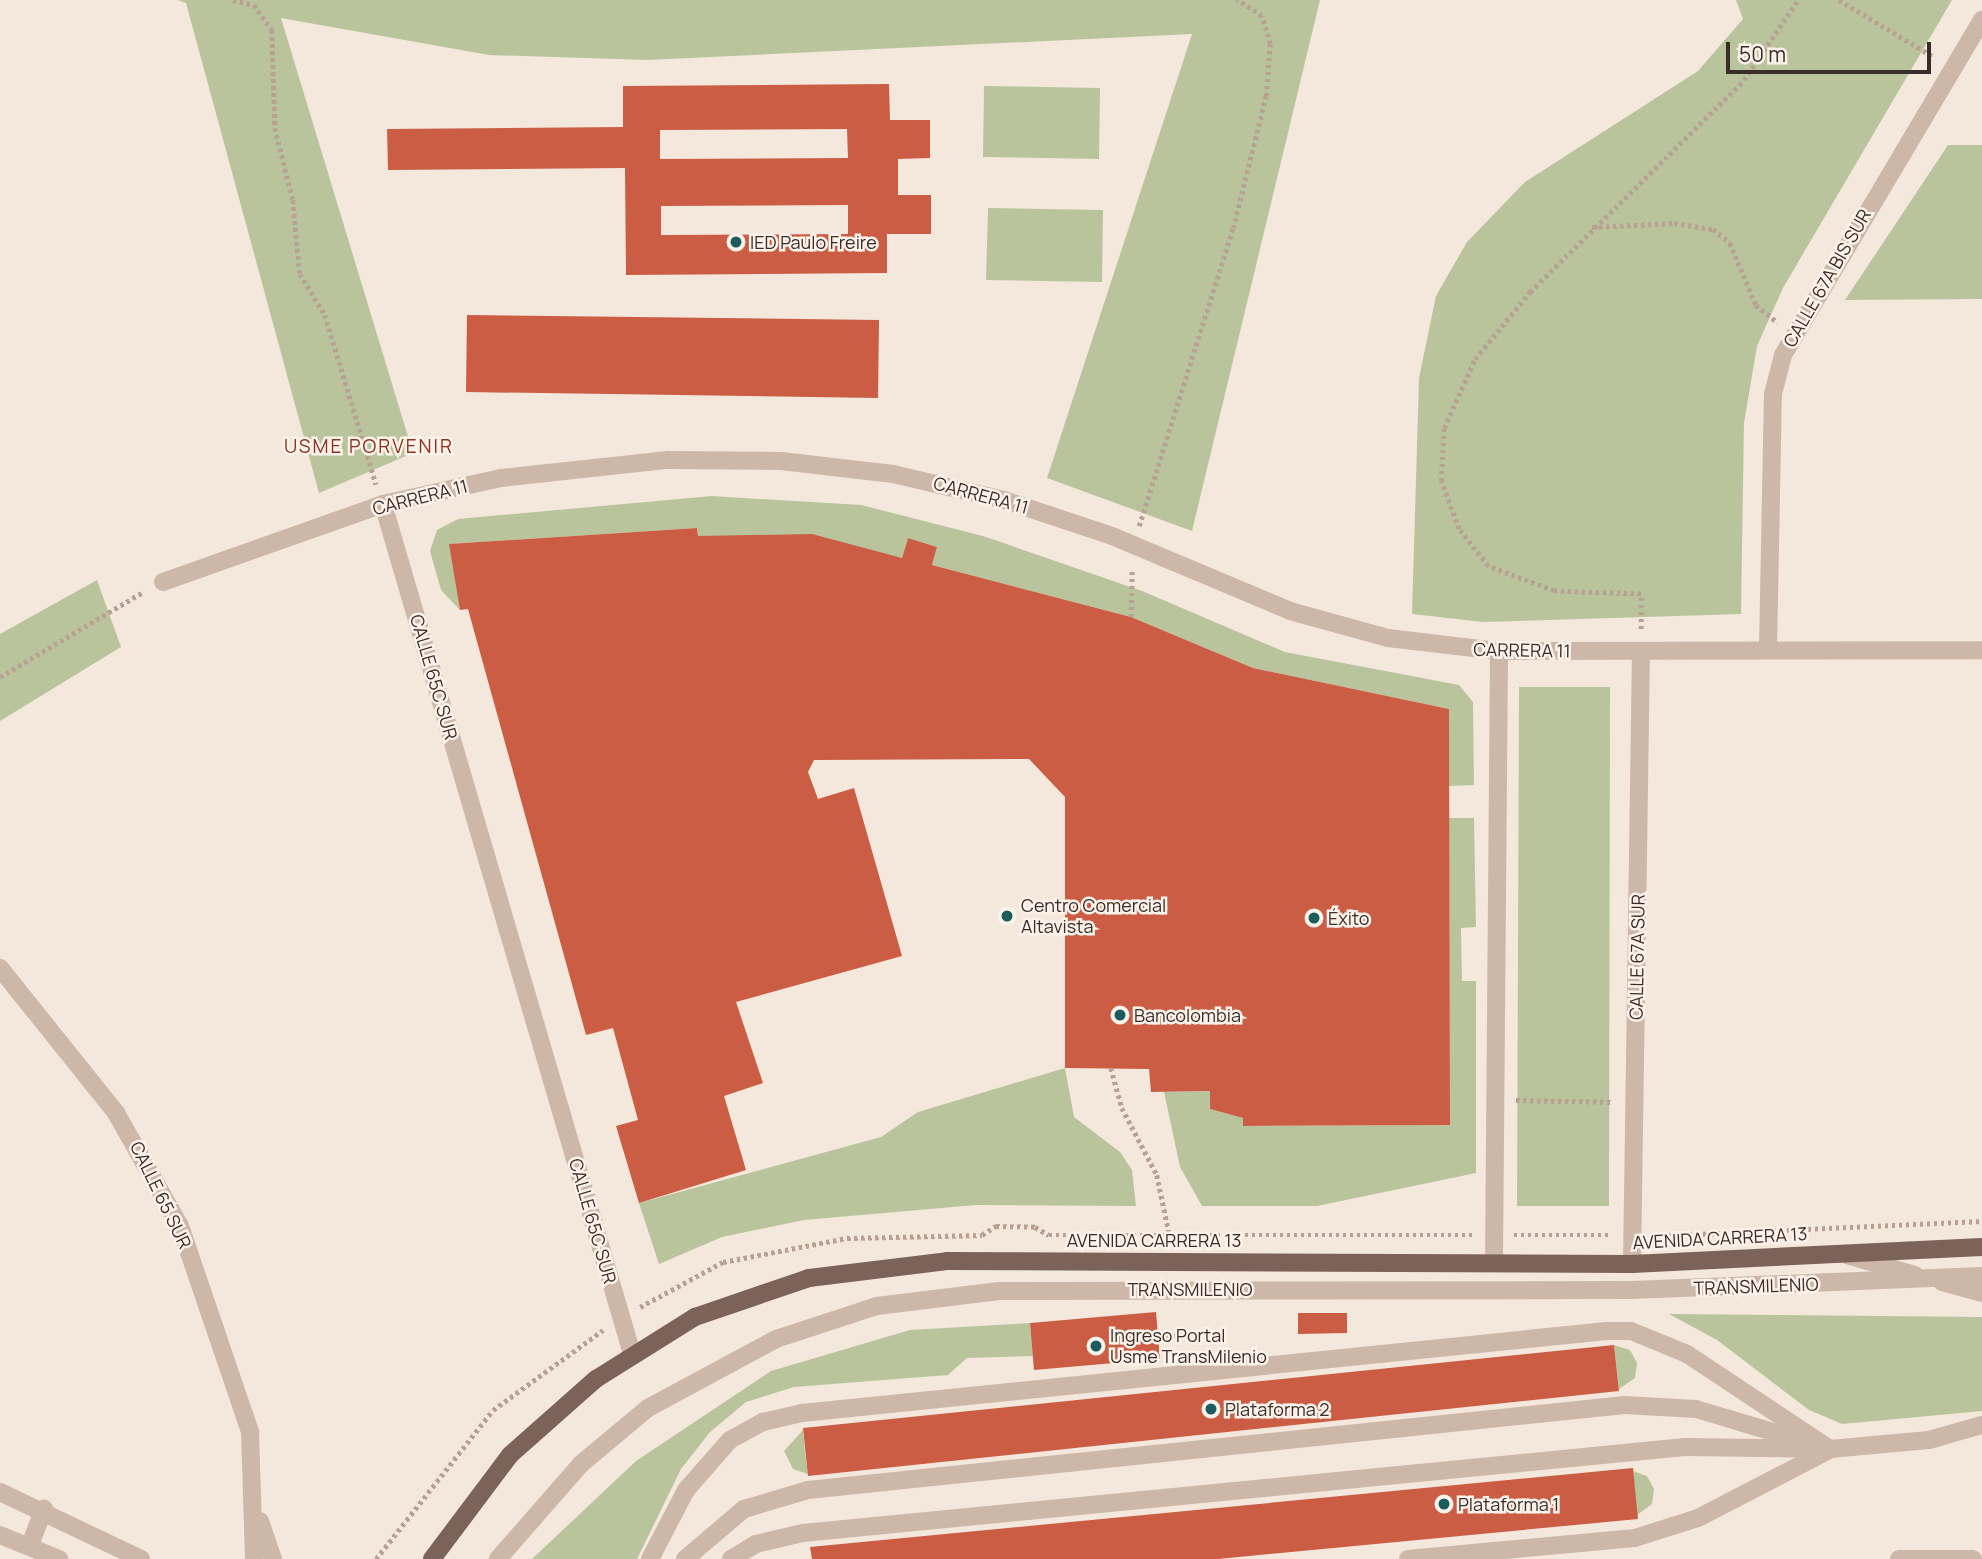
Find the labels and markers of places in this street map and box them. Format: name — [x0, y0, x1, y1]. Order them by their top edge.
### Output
place label: IED Paulo Freire — [750, 231, 877, 253]
marker: IED Paulo Freire — [728, 234, 744, 250]
place label: Centro Comercial Altavista — [1021, 895, 1166, 937]
place label: Éxito — [1328, 907, 1369, 929]
marker: Centro Comercial Altavista — [999, 908, 1015, 924]
marker: Éxito — [1306, 910, 1322, 926]
place label: Bancolombia — [1134, 1004, 1241, 1026]
marker: Bancolombia — [1112, 1007, 1128, 1023]
place label: Ingreso Portal Usme TransMilenio — [1110, 1325, 1267, 1368]
marker: Ingreso Portal Usme TransMilenio — [1088, 1338, 1104, 1354]
place label: Plataforma 2 — [1225, 1398, 1330, 1420]
marker: Plataforma 2 — [1203, 1401, 1219, 1417]
place label: Plataforma 1 — [1458, 1493, 1559, 1515]
marker: Plataforma 1 — [1436, 1496, 1452, 1512]

